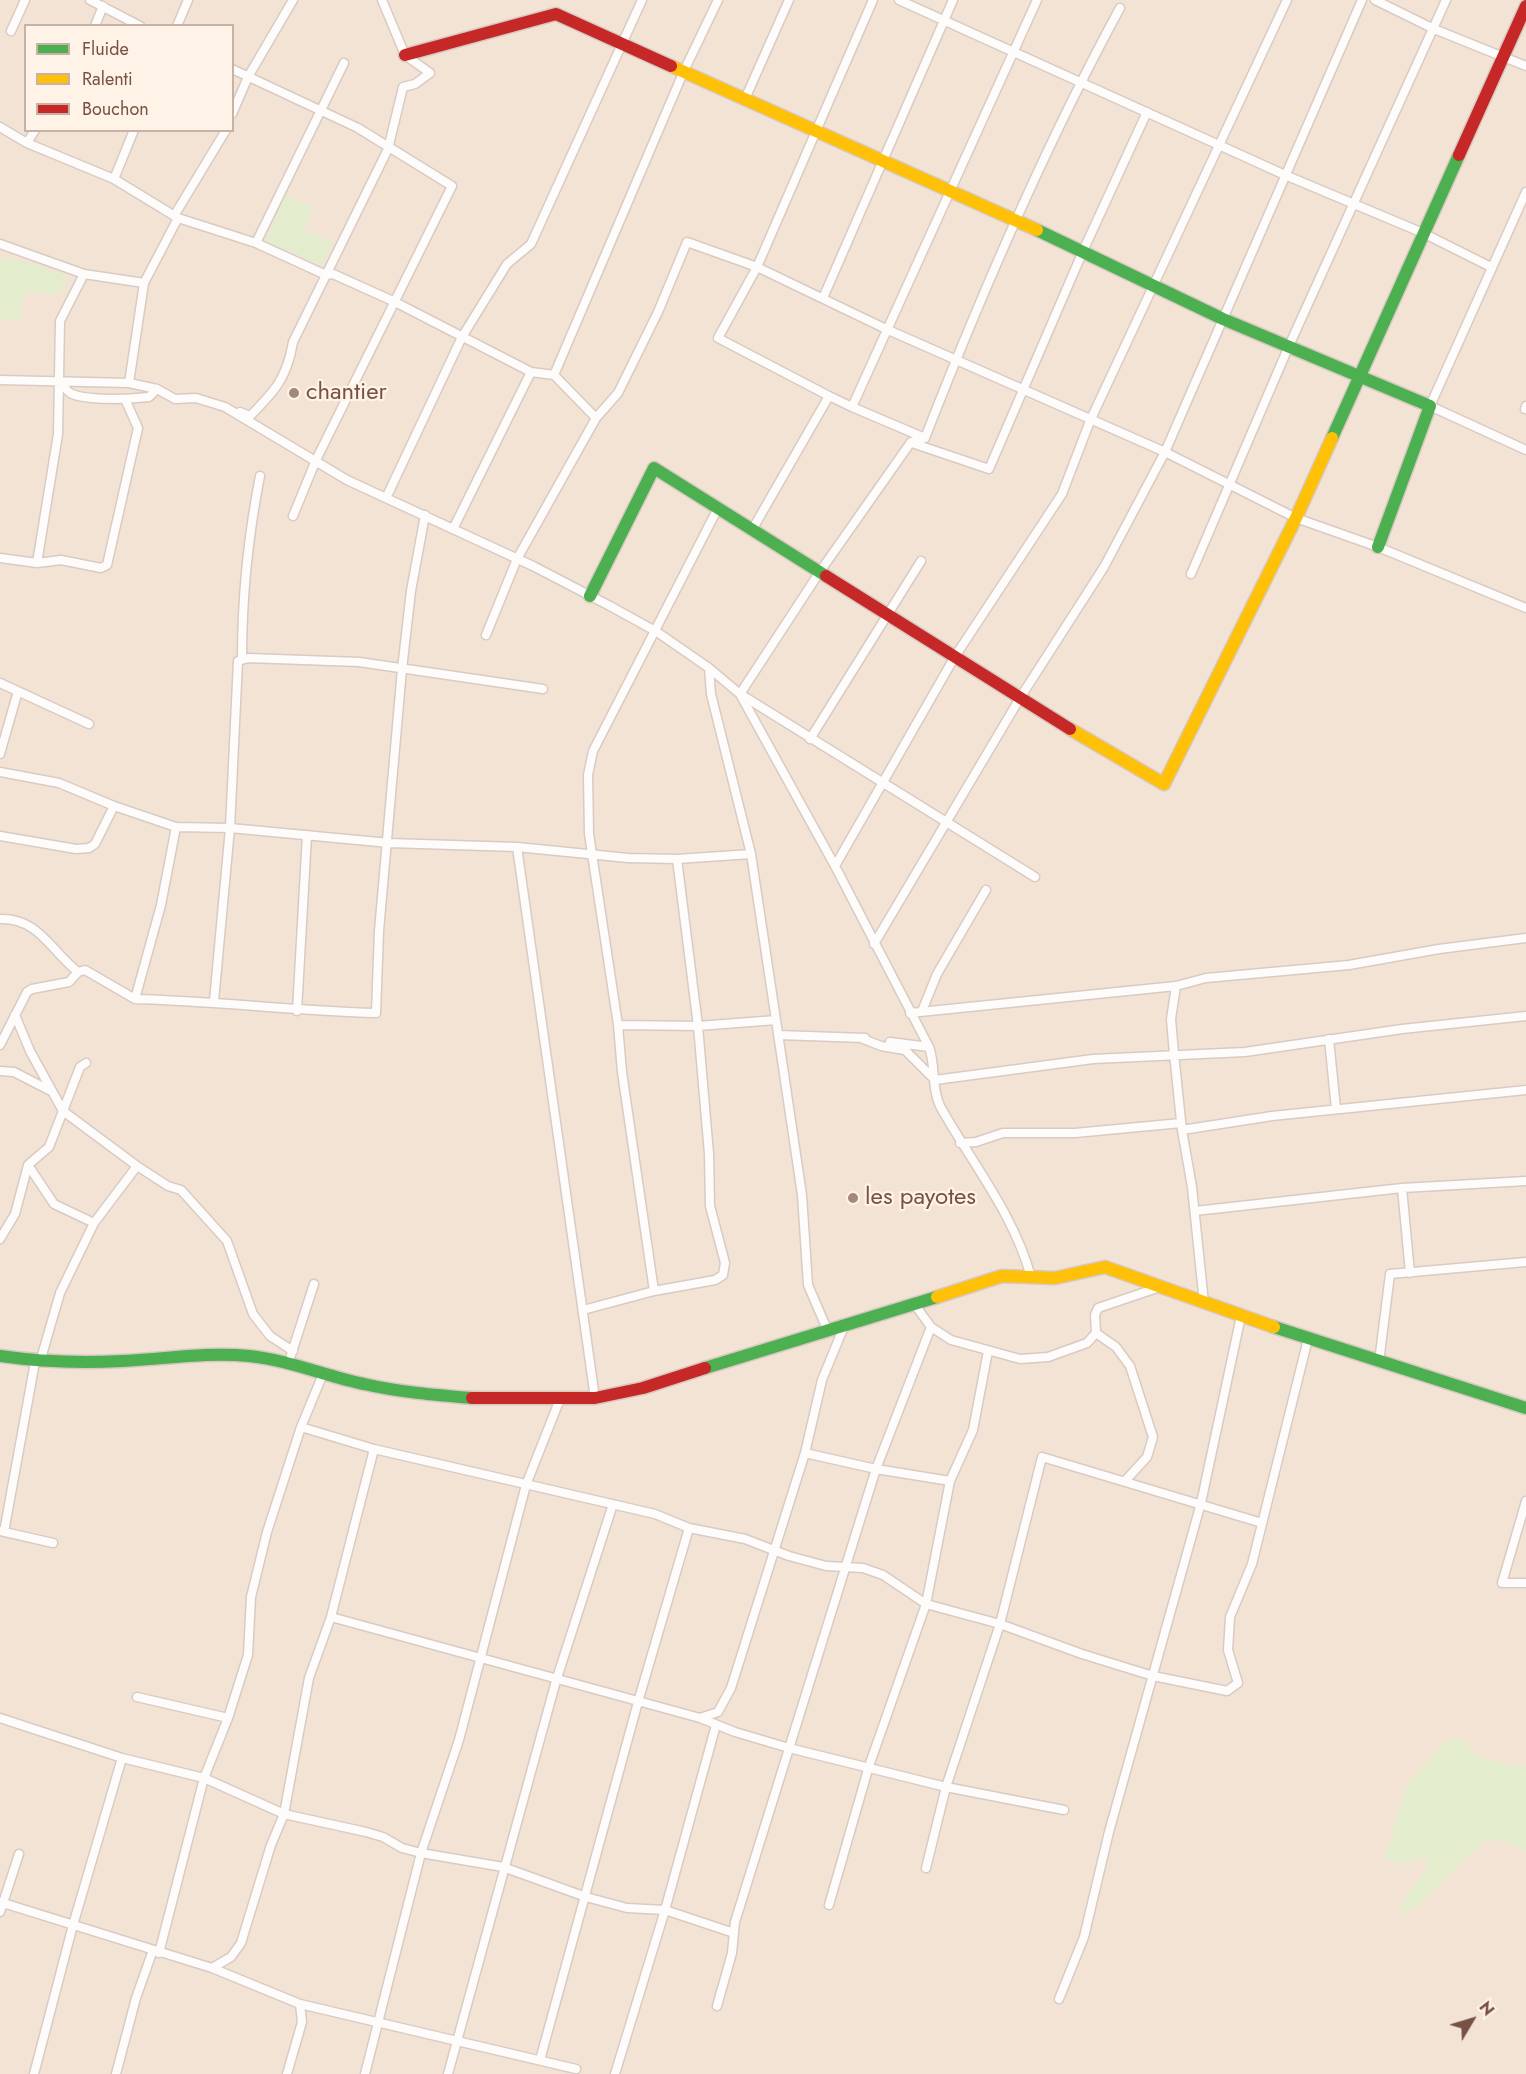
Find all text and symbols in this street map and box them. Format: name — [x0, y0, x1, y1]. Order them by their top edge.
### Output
legend — [24, 24, 234, 132]
text: Fluide — [82, 36, 129, 62]
text: Ralenti — [82, 66, 133, 92]
text: Bouchon — [82, 96, 149, 122]
place label: chantier — [306, 379, 387, 407]
marker: chantier — [287, 386, 301, 400]
place label: les payotes — [865, 1184, 976, 1212]
marker: les payotes — [846, 1191, 860, 1205]
north arrow — [1442, 1990, 1502, 2050]
text: N — [1474, 1997, 1500, 2021]

